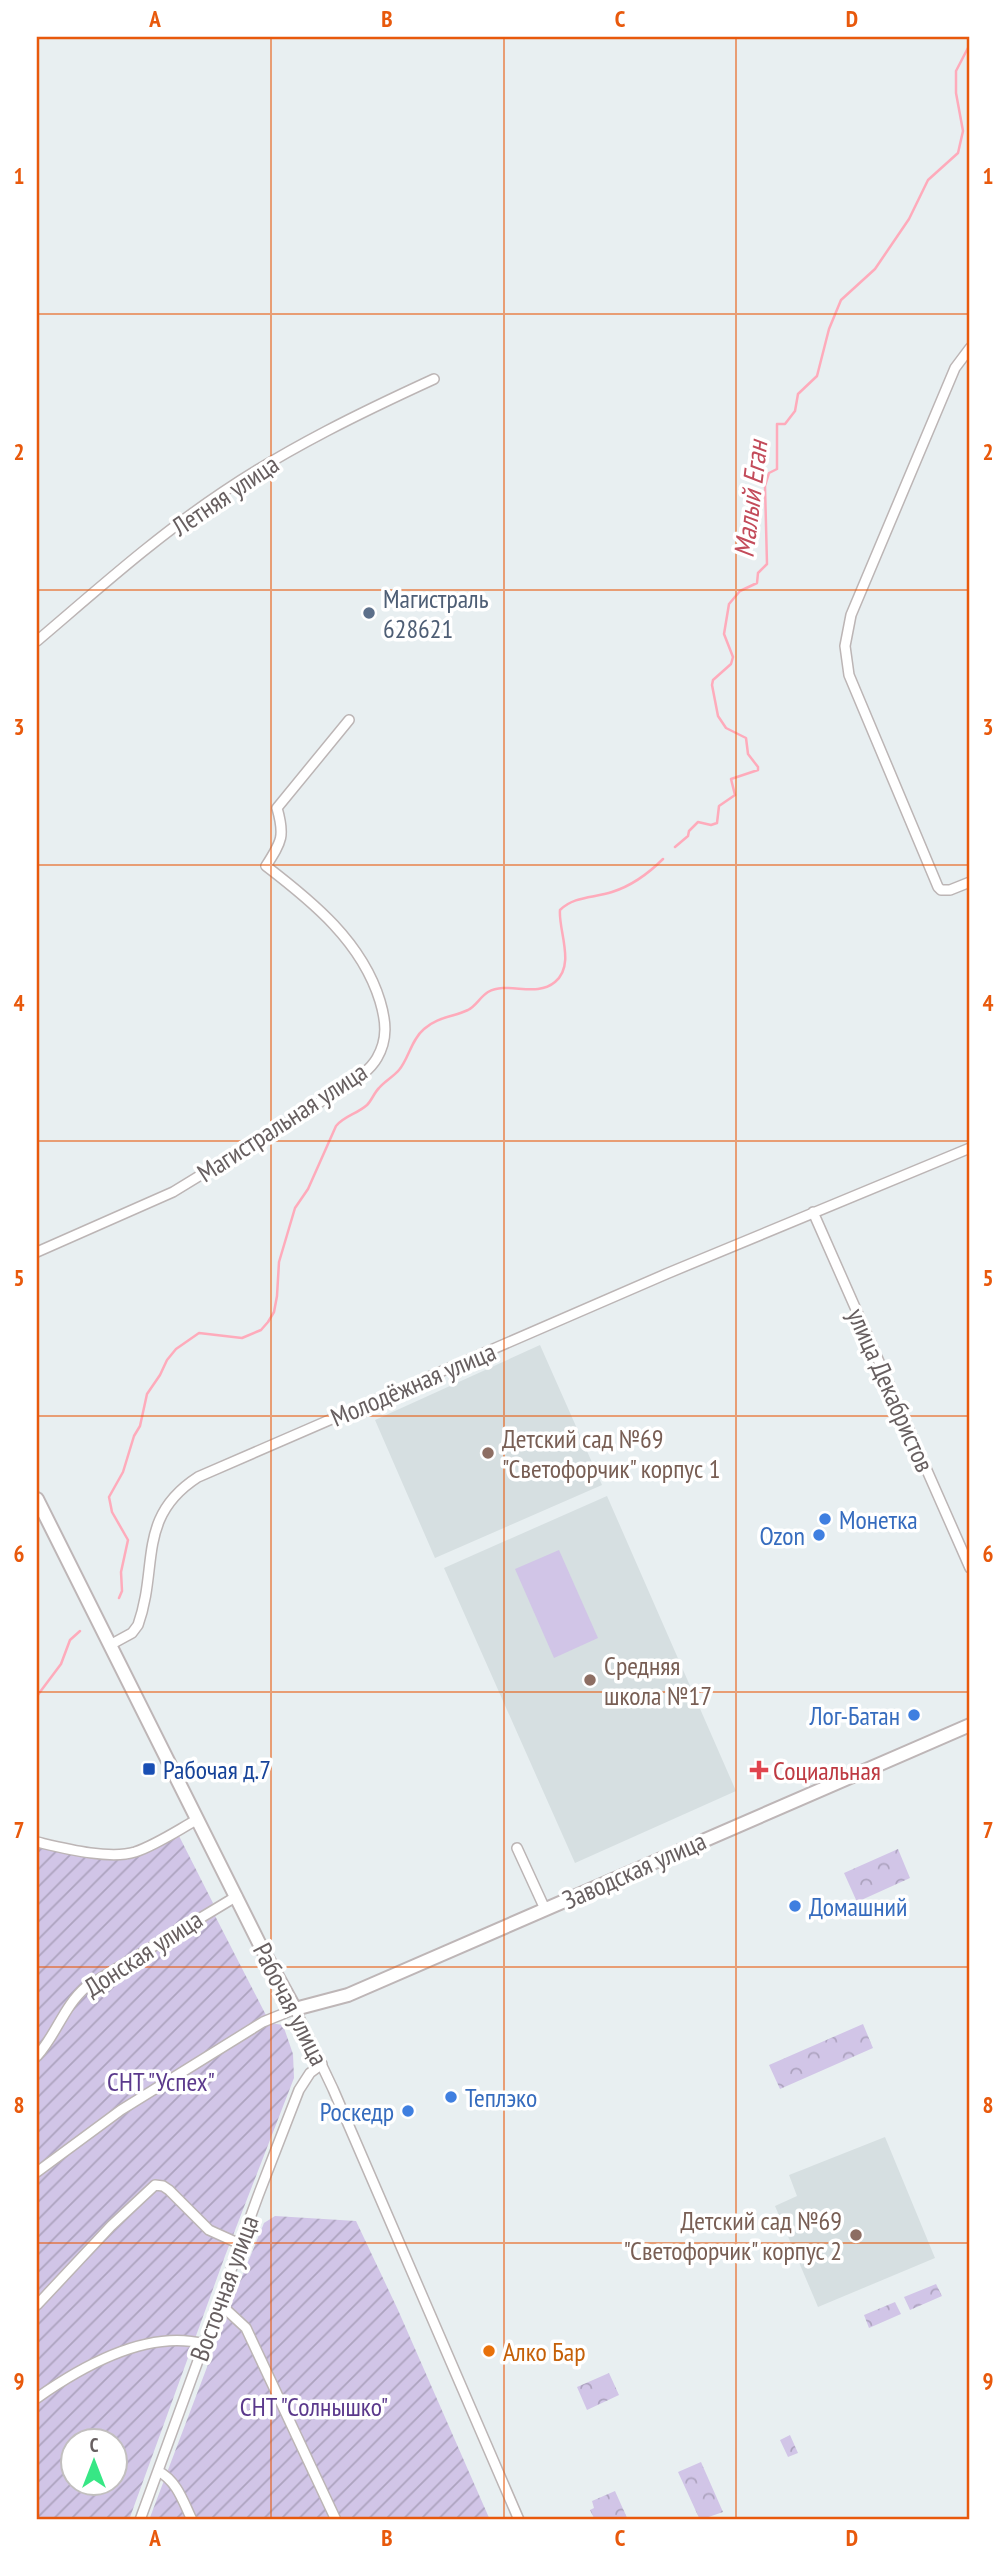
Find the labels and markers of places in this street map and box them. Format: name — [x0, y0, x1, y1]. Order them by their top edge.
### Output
place label: Магистраль 628621 — [383, 582, 489, 645]
marker: Магистраль 628621 — [361, 605, 377, 621]
place label: Детский сад №69 "Светофорчик" корпус 1 — [502, 1422, 720, 1485]
marker: Детский сад №69 "Светофорчик" корпус 1 — [480, 1445, 496, 1461]
place label: Монетка — [839, 1503, 918, 1536]
marker: Монетка — [817, 1511, 833, 1527]
place label: Ozon — [759, 1519, 805, 1552]
marker: Ozon — [811, 1527, 827, 1543]
place label: Средняя школа №17 — [604, 1649, 712, 1712]
marker: Средняя школа №17 — [582, 1672, 598, 1688]
place label: Лог-Батан — [808, 1699, 900, 1732]
marker: Лог-Батан — [906, 1707, 922, 1723]
place label: Рабочая д.7 — [163, 1753, 271, 1786]
place label: Социальная — [773, 1754, 881, 1787]
marker: Рабочая д.7 — [141, 1761, 157, 1777]
marker: Социальная — [751, 1762, 767, 1778]
place label: Домашний — [809, 1890, 907, 1923]
marker: Домашний — [787, 1898, 803, 1914]
place label: Теплэко — [465, 2081, 537, 2114]
marker: Теплэко — [443, 2089, 459, 2105]
place label: Роскедр — [320, 2095, 394, 2128]
marker: Роскедр — [400, 2103, 416, 2119]
place label: Детский сад №69 "Светофорчик" корпус 2 — [624, 2204, 842, 2267]
marker: Детский сад №69 "Светофорчик" корпус 2 — [848, 2227, 864, 2243]
place label: Алко Бар — [503, 2335, 586, 2368]
marker: Алко Бар — [481, 2343, 497, 2359]

